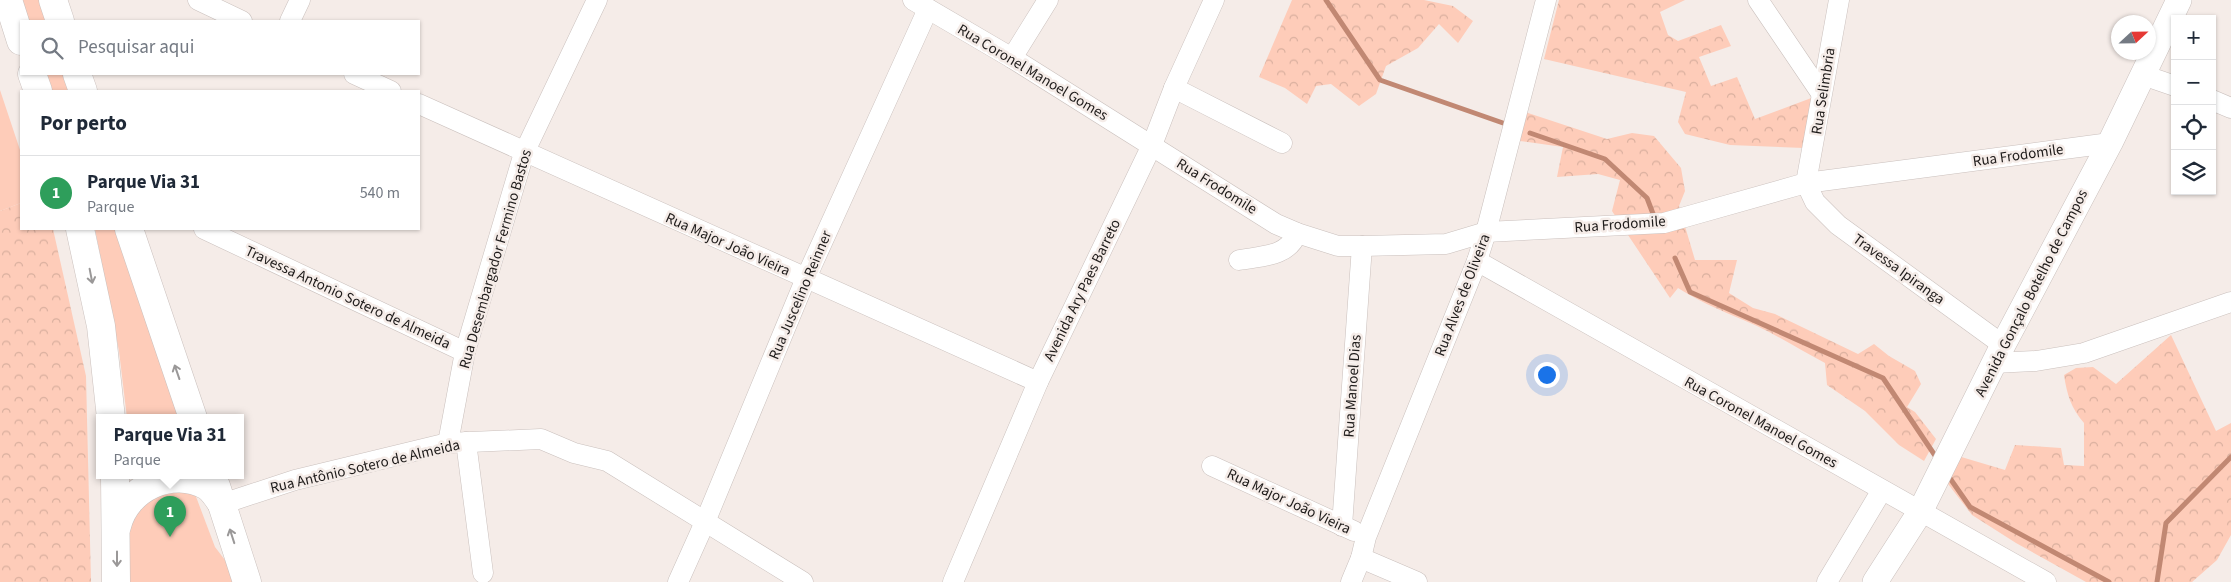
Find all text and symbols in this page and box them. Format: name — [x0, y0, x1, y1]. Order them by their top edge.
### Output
north arrow — [2111, 15, 2156, 60]
map controls — [2171, 15, 2216, 195]
button: + — [2171, 15, 2216, 60]
street label: Rua Coronel Manoel Gomes — [954, 19, 1112, 126]
search box — [20, 20, 420, 75]
icon: search — [38, 34, 66, 62]
text: Pesquisar aqui — [78, 34, 194, 61]
street label: Rua Selimbria — [1806, 46, 1841, 136]
button: − — [2171, 60, 2216, 105]
button: locate — [2171, 105, 2216, 150]
text: Por perto — [40, 108, 127, 138]
street label: Rua Frodomile — [1971, 139, 2065, 172]
street label: Rua Desembargador Fermino Bastos — [454, 147, 537, 371]
button: layers — [2171, 150, 2216, 195]
street label: Rua Frodomile — [1172, 153, 1261, 220]
text: Parque Via 31 — [87, 169, 200, 196]
text: 1 — [52, 182, 60, 204]
text: 540 m — [360, 182, 400, 204]
street label: Avenida Gonçalo Botelho de Campos — [1970, 186, 2093, 401]
text: Parque — [87, 196, 134, 218]
street label: Rua Major João Vieira — [662, 208, 794, 281]
street label: Rua Frodomile — [1574, 211, 1666, 238]
street label: Avenida Ary Paes Barreto — [1039, 216, 1126, 365]
street label: Rua Juscelino Reinner — [764, 227, 837, 363]
street label: Travessa Ipiranga — [1849, 229, 1949, 310]
street label: Rua Alves de Oliveira — [1429, 231, 1495, 359]
street label: Travessa Antonio Sotero de Almeida — [242, 241, 454, 354]
one-way arrow — [87, 268, 97, 284]
street label: Rua Manoel Dias — [1338, 334, 1367, 438]
your location — [1534, 362, 1560, 388]
one-way arrow — [172, 364, 182, 380]
street label: Rua Coronel Manoel Gomes — [1680, 372, 1841, 473]
popup — [96, 414, 244, 479]
text: Parque Via 31 — [113, 422, 227, 449]
street label: Rua Antônio Sotero de Almeida — [268, 434, 462, 499]
text: Parque — [113, 449, 161, 471]
street label: Rua Major João Vieira — [1223, 464, 1354, 539]
pin: 1 — [154, 496, 186, 537]
one-way arrow — [227, 528, 237, 544]
one-way arrow — [112, 551, 122, 567]

